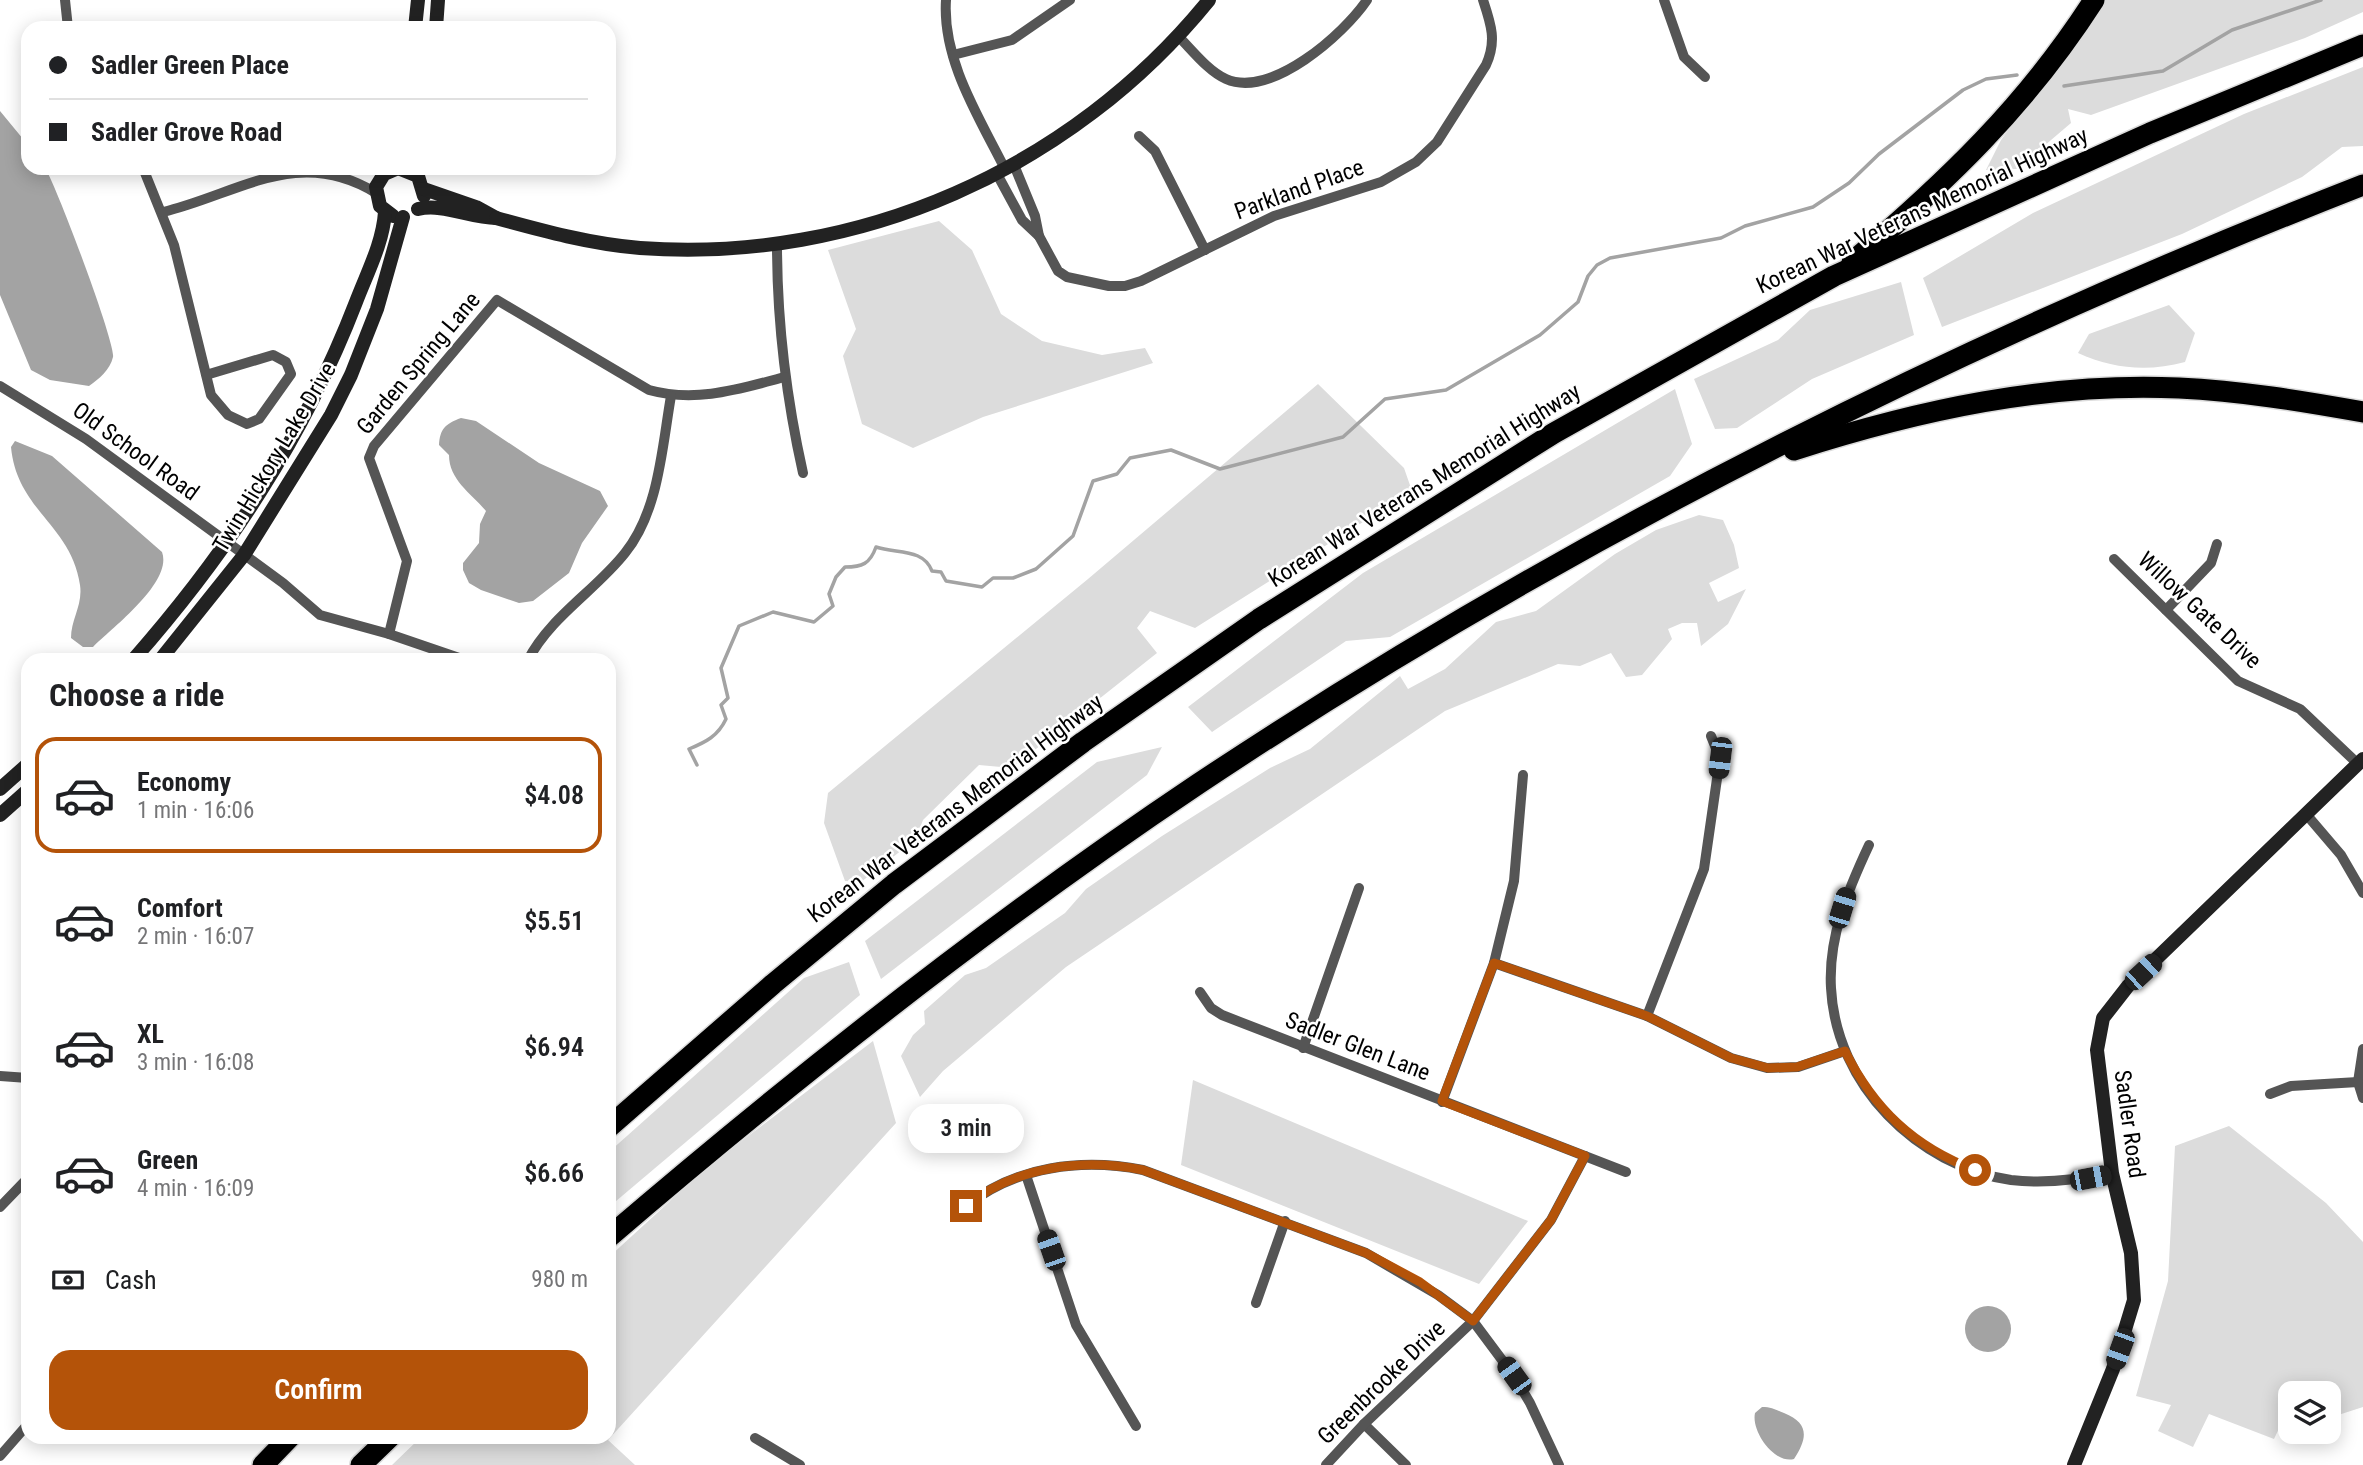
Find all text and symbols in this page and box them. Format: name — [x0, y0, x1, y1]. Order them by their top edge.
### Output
text: Sadler Green Place — [91, 50, 289, 80]
text: Sadler Grove Road — [91, 117, 282, 147]
street label: Korean War Veterans Memorial Highway — [1752, 121, 2093, 299]
street label: Parkland Place — [1231, 154, 1367, 225]
street label: Garden Spring Lane — [351, 287, 486, 440]
street label: Twin Hickory Lake Drive — [207, 358, 342, 557]
street label: Korean War Veterans Memorial Highway — [1263, 378, 1586, 593]
street label: Old School Road — [67, 397, 204, 506]
street label: Willow Gate Drive — [2132, 546, 2267, 674]
text: Choose a ride — [49, 676, 224, 714]
street label: Korean War Veterans Memorial Highway — [802, 688, 1109, 928]
car — [1708, 736, 1733, 780]
icon: car — [53, 764, 116, 827]
text: Economy — [137, 767, 231, 797]
text: $4.08 — [524, 780, 584, 810]
text: 1 min · 16:06 — [137, 797, 254, 824]
car — [1826, 885, 1859, 931]
icon: car — [53, 890, 116, 953]
text: Comfort — [137, 893, 223, 923]
text: $5.51 — [524, 906, 584, 936]
text: 2 min · 16:07 — [137, 923, 254, 950]
car — [2121, 950, 2166, 994]
street label: Sadler Glen Lane — [1282, 1007, 1434, 1086]
icon: car — [53, 1016, 116, 1079]
text: XL — [137, 1019, 164, 1049]
text: $6.94 — [524, 1032, 584, 1062]
text: 3 min · 16:08 — [137, 1049, 254, 1076]
street label: Sadler Road — [2109, 1068, 2150, 1180]
callout: 3 min — [908, 1104, 1024, 1154]
text: 3 min — [941, 1115, 991, 1142]
icon: car — [53, 1142, 116, 1205]
text: Green — [137, 1145, 198, 1175]
route start — [1959, 1154, 1991, 1186]
text: $6.66 — [524, 1158, 584, 1188]
car — [2068, 1164, 2113, 1192]
text: 4 min · 16:09 — [137, 1175, 254, 1202]
route end — [950, 1190, 982, 1222]
car — [1035, 1227, 1068, 1273]
icon: cash — [49, 1261, 87, 1299]
text: Cash — [105, 1265, 157, 1295]
text: 980 m — [531, 1266, 588, 1293]
street label: Greenbrooke Drive — [1312, 1315, 1451, 1450]
car — [2103, 1326, 2138, 1372]
button: Confirm — [49, 1350, 588, 1430]
car — [1494, 1353, 1535, 1399]
map controls — [2278, 1381, 2341, 1444]
button: layers — [2278, 1381, 2341, 1444]

